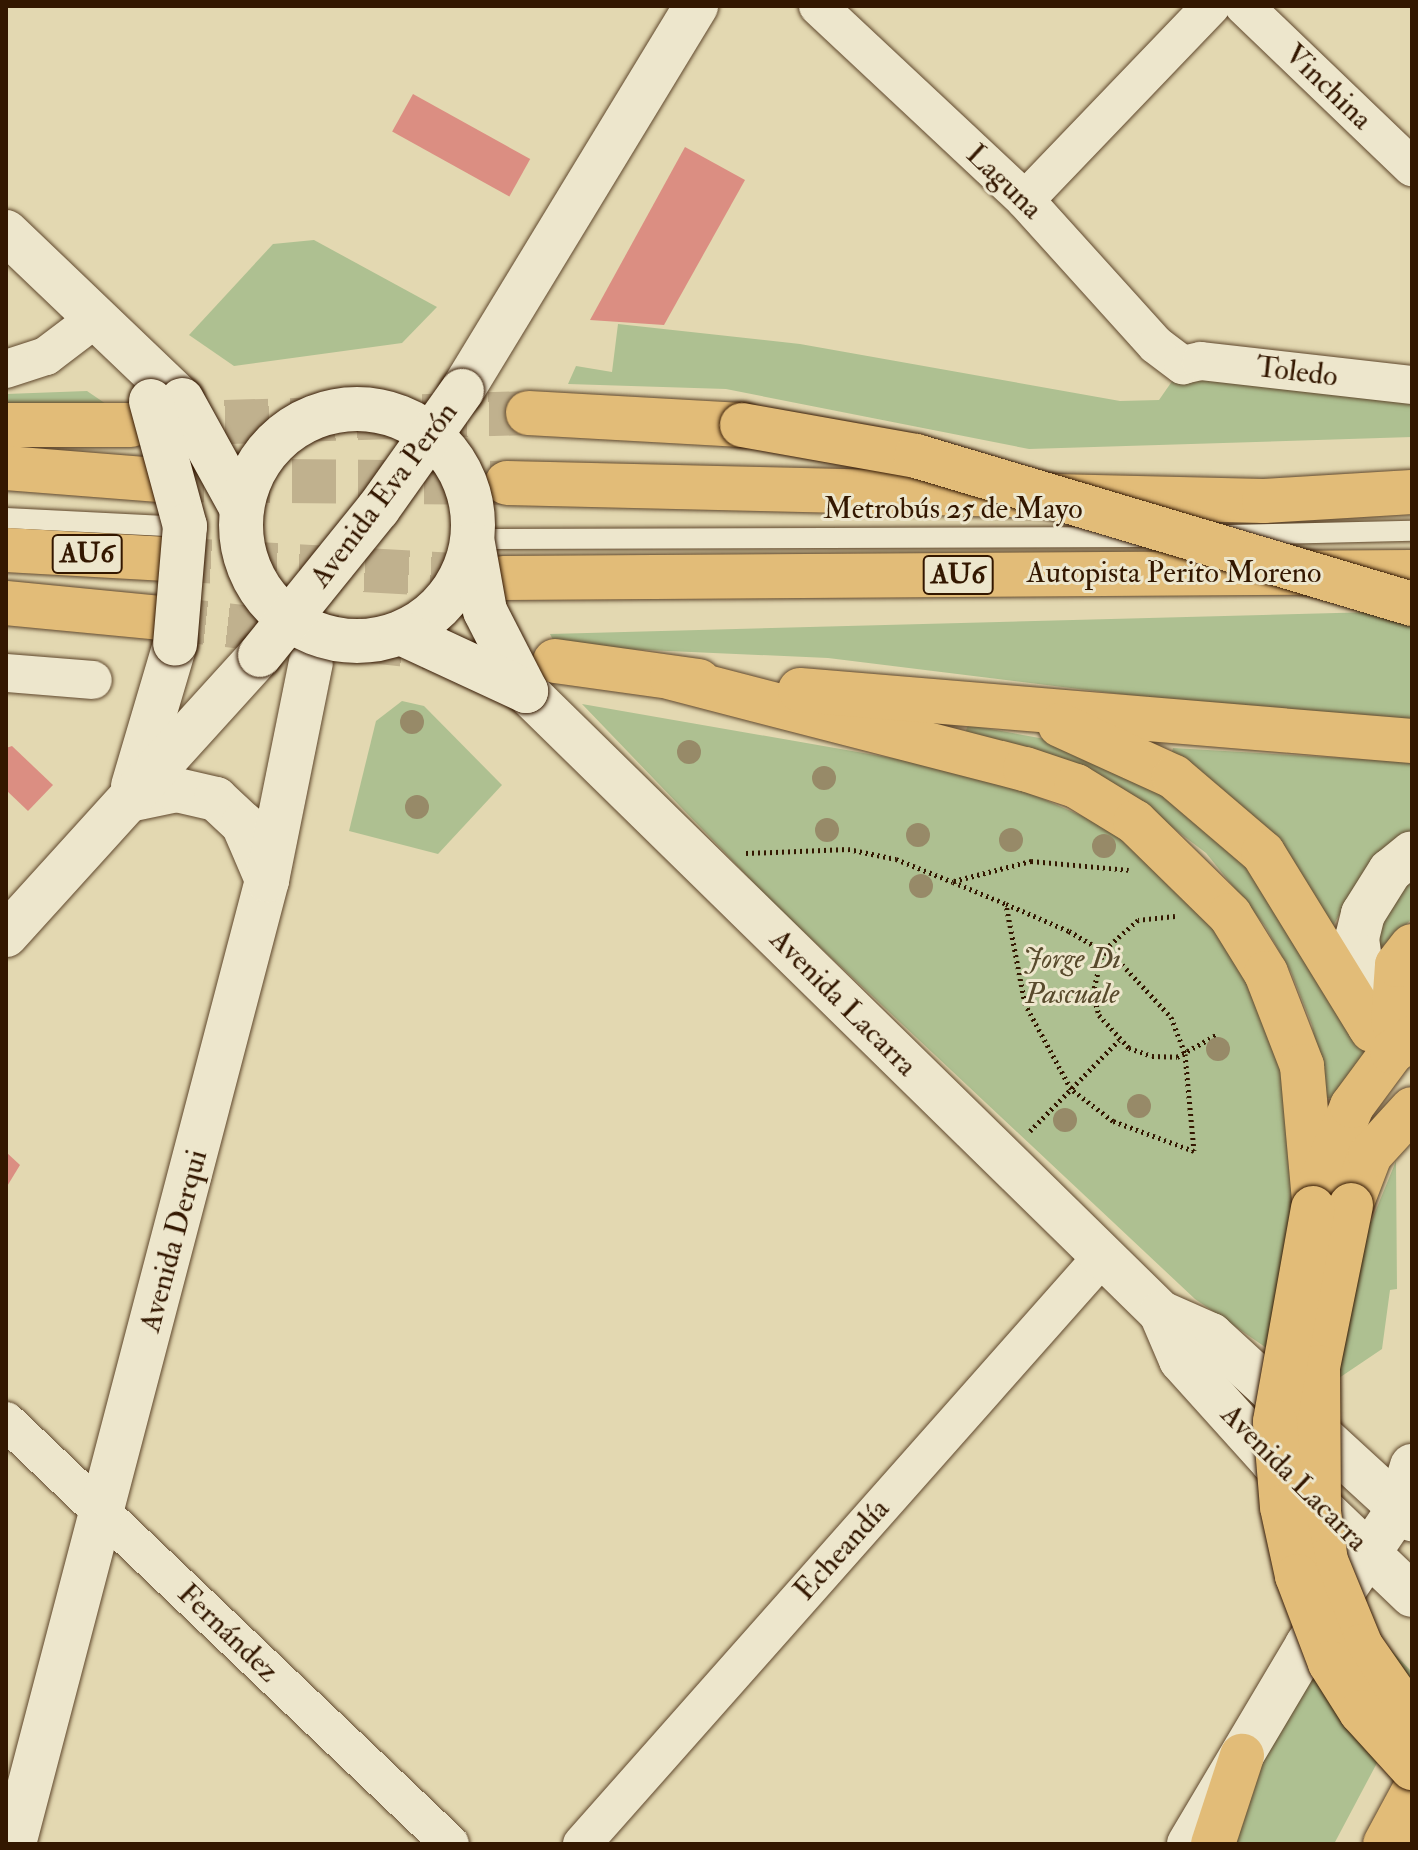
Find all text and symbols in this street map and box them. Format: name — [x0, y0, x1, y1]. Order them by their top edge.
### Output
street label: Vinchina — [1277, 37, 1379, 137]
street label: Laguna — [958, 137, 1050, 227]
street label: Toledo — [1254, 349, 1340, 395]
street label: Avenida Eva Perón — [303, 395, 465, 595]
street label: Metrobús 25 de Mayo — [823, 491, 1083, 527]
road number: AU6 — [51, 530, 123, 578]
road number: AU6 — [922, 551, 994, 599]
street label: Autopista Perito Moreno — [1026, 555, 1322, 591]
street label: Avenida Lacarra — [762, 922, 924, 1084]
park label: Jorge Di Pascuale — [1023, 941, 1121, 1012]
street label: Avenida Derqui — [132, 1146, 216, 1336]
street label: Avenida Lacarra — [1213, 1397, 1375, 1559]
street label: Echeandía — [787, 1492, 897, 1608]
street label: Fernández — [170, 1576, 286, 1690]

